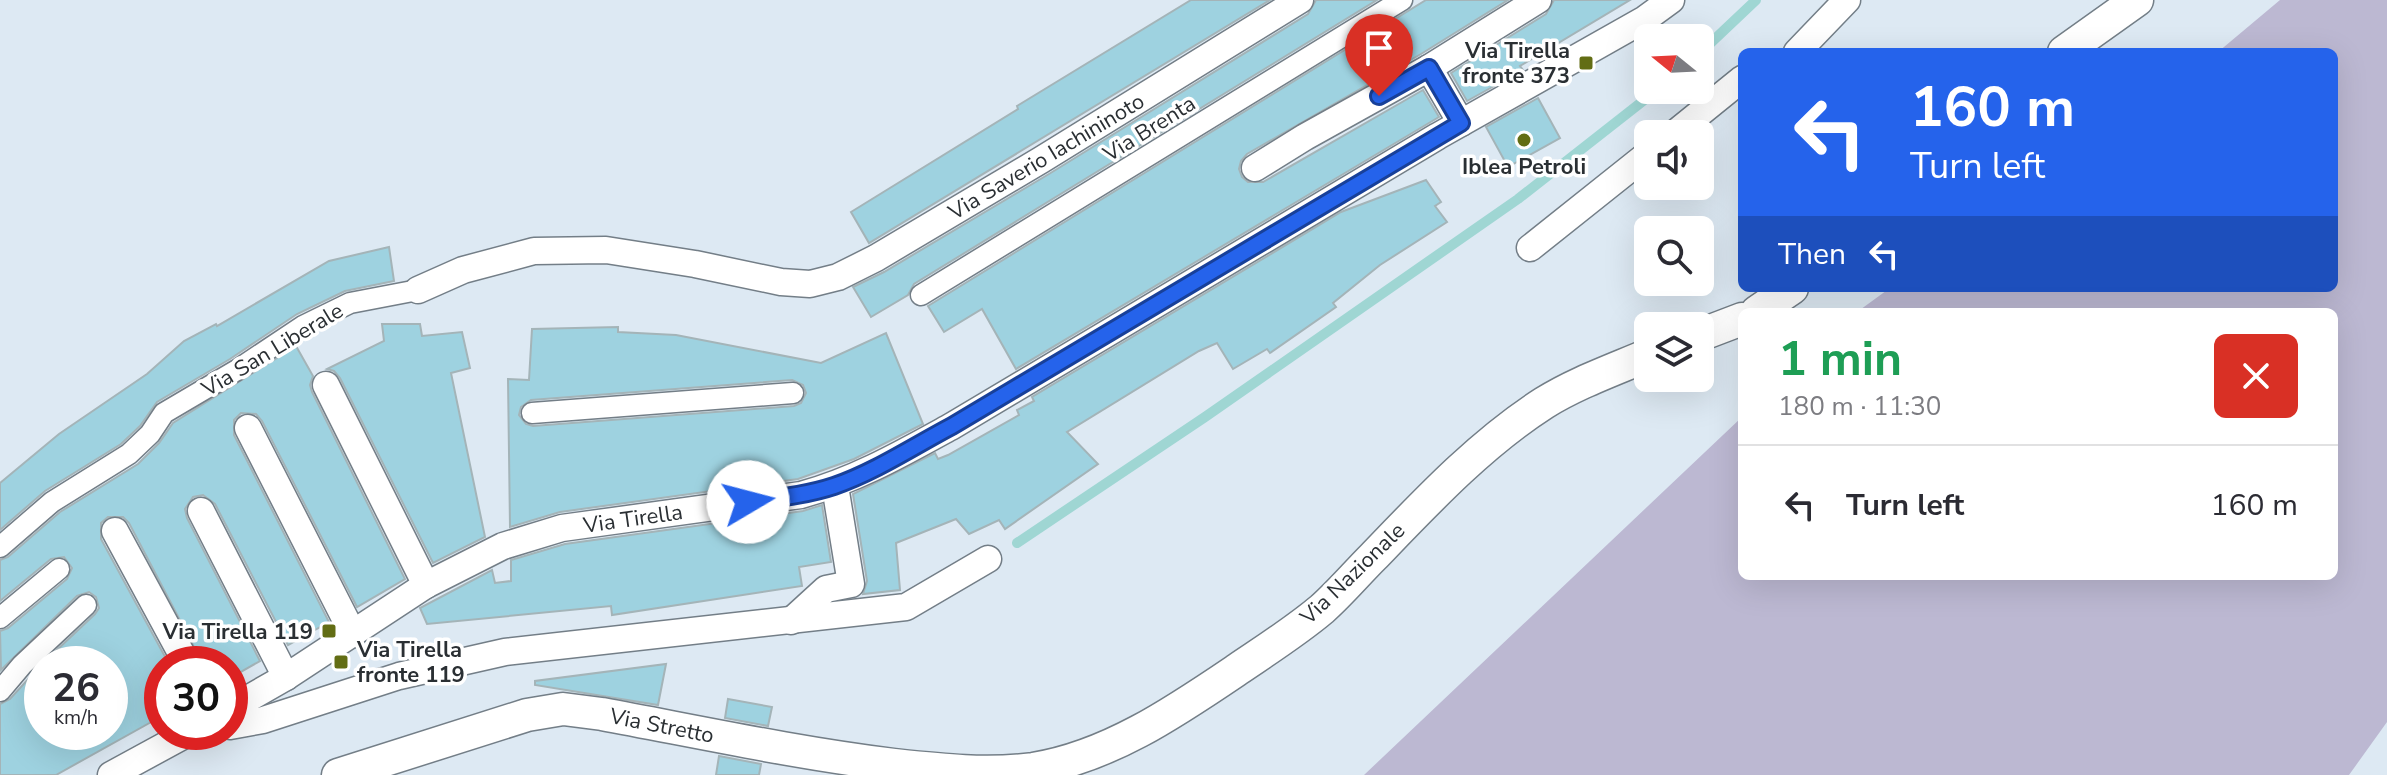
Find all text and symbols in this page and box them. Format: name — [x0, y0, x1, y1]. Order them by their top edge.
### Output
pin — [1345, 14.0, 1413, 96]
north arrow — [1634, 24, 1714, 104]
map controls — [1634, 24, 1714, 392]
icon: arrive — [1357, 26, 1401, 70]
place label: Via Tirella fronte 373 — [1462, 36, 1570, 91]
marker: Via Tirella fronte 373 — [1577, 54, 1595, 72]
text: 160 m — [1910, 69, 2075, 146]
icon: left — [1778, 80, 1882, 184]
street label: Via Saverio Iachininoto — [942, 86, 1150, 228]
street label: Via Brenta — [1097, 89, 1201, 170]
button: sound — [1634, 120, 1714, 200]
marker: Iblea Petroli — [1515, 131, 1533, 149]
text: Turn left — [1910, 142, 2045, 191]
place label: Iblea Petroli — [1462, 152, 1586, 182]
button: search — [1634, 216, 1714, 296]
icon: left — [1862, 232, 1906, 276]
text: Then — [1778, 234, 1846, 275]
street label: Via San Liberale — [195, 296, 349, 404]
button: layers — [1634, 312, 1714, 392]
text: 1 min — [1778, 326, 1902, 392]
button: close — [2214, 334, 2298, 418]
text: 180 m · 11:30 — [1778, 389, 1941, 424]
position arrow — [706, 460, 790, 544]
icon: left — [1778, 483, 1822, 527]
text: Turn left — [1846, 485, 1964, 526]
text: 160 m — [2211, 485, 2298, 526]
street label: Via Tirella — [581, 497, 685, 541]
street label: Via Nazionale — [1293, 516, 1412, 632]
place label: Via Tirella 119 — [161, 617, 313, 647]
marker: Via Tirella 119 — [320, 622, 338, 640]
place label: Via Tirella fronte 119 — [356, 635, 465, 690]
speed limit sign: 30 — [144, 646, 248, 750]
marker: Via Tirella fronte 119 — [332, 653, 350, 671]
text: 26 — [52, 661, 100, 715]
street label: Via Stretto — [606, 701, 716, 751]
text: km/h — [54, 704, 98, 731]

